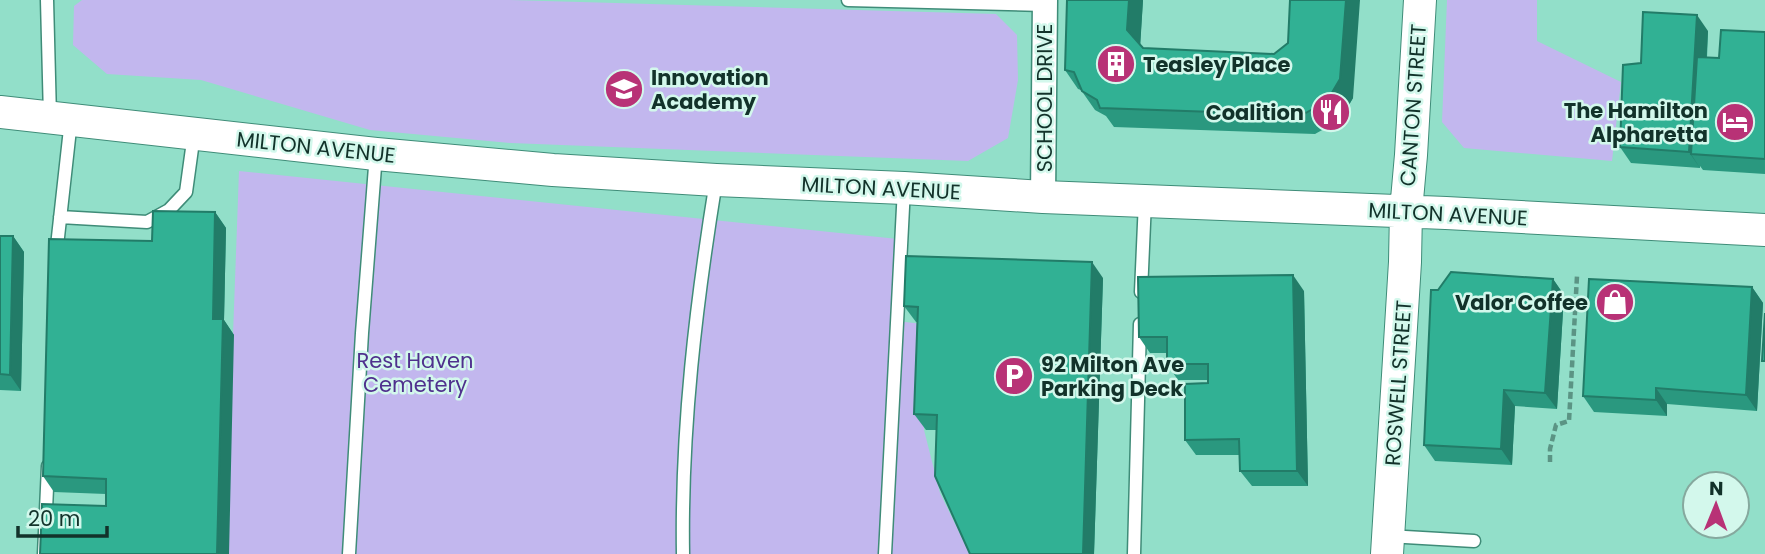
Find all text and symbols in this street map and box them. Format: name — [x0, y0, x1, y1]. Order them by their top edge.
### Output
street label: CANTON STREET — [1393, 23, 1433, 187]
street label: SCHOOL DRIVE — [1030, 24, 1059, 172]
building icon: Teasley Place — [1095, 43, 1137, 85]
place label: Teasley Place — [1143, 50, 1290, 79]
place label: Innovation Academy — [651, 63, 769, 116]
school or university icon: Innovation Academy — [603, 68, 645, 110]
restaurant icon: Coalition — [1310, 91, 1352, 133]
place label: The Hamilton Alpharetta — [1564, 96, 1708, 149]
place label: Coalition — [1206, 98, 1304, 127]
hotel icon: The Hamilton Alpharetta — [1714, 101, 1756, 143]
street label: MILTON AVENUE — [235, 124, 397, 170]
street label: MILTON AVENUE — [801, 169, 961, 207]
street label: MILTON AVENUE — [1368, 195, 1528, 233]
shop icon: Valor Coffee — [1594, 281, 1636, 323]
place label: Valor Coffee — [1455, 288, 1588, 317]
street label: ROSWELL STREET — [1378, 299, 1418, 467]
park label: Rest Haven Cemetery — [357, 346, 473, 399]
place label: 92 Milton Ave Parking Deck — [1041, 350, 1184, 403]
parking icon: 92 Milton Ave Parking Deck — [993, 355, 1035, 397]
north arrow — [1681, 470, 1751, 540]
text: N — [1709, 475, 1724, 502]
scale bar — [18, 494, 107, 538]
text: 20 m — [28, 504, 81, 533]

